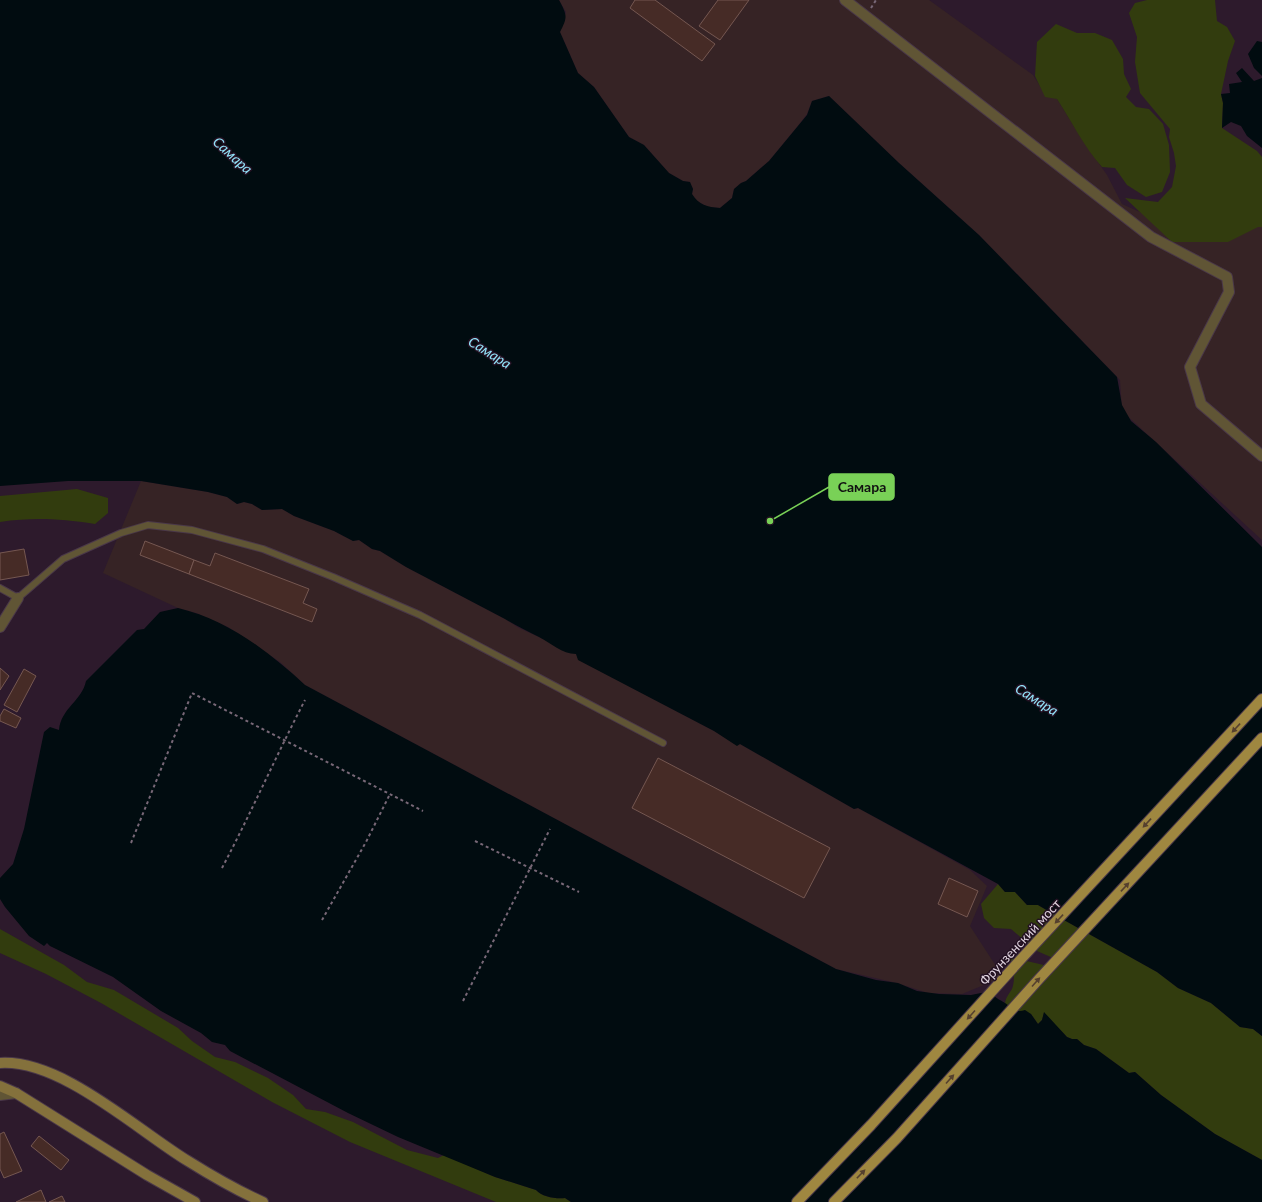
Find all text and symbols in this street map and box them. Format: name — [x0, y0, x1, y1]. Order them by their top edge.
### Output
water label: Самара — [210, 133, 256, 177]
water label: Самара — [465, 332, 515, 372]
callout: Самара — [829, 474, 894, 500]
text: Самара — [838, 478, 886, 495]
water label: Самара — [1012, 679, 1062, 719]
one-way arrow — [1231, 723, 1240, 733]
one-way arrow — [1142, 818, 1152, 828]
one-way arrow — [1120, 881, 1129, 892]
street label: Фрунзенский мост — [976, 895, 1064, 988]
one-way arrow — [1055, 914, 1064, 923]
one-way arrow — [1032, 977, 1041, 987]
one-way arrow — [967, 1010, 976, 1019]
one-way arrow — [945, 1074, 954, 1084]
one-way arrow — [856, 1169, 866, 1179]

